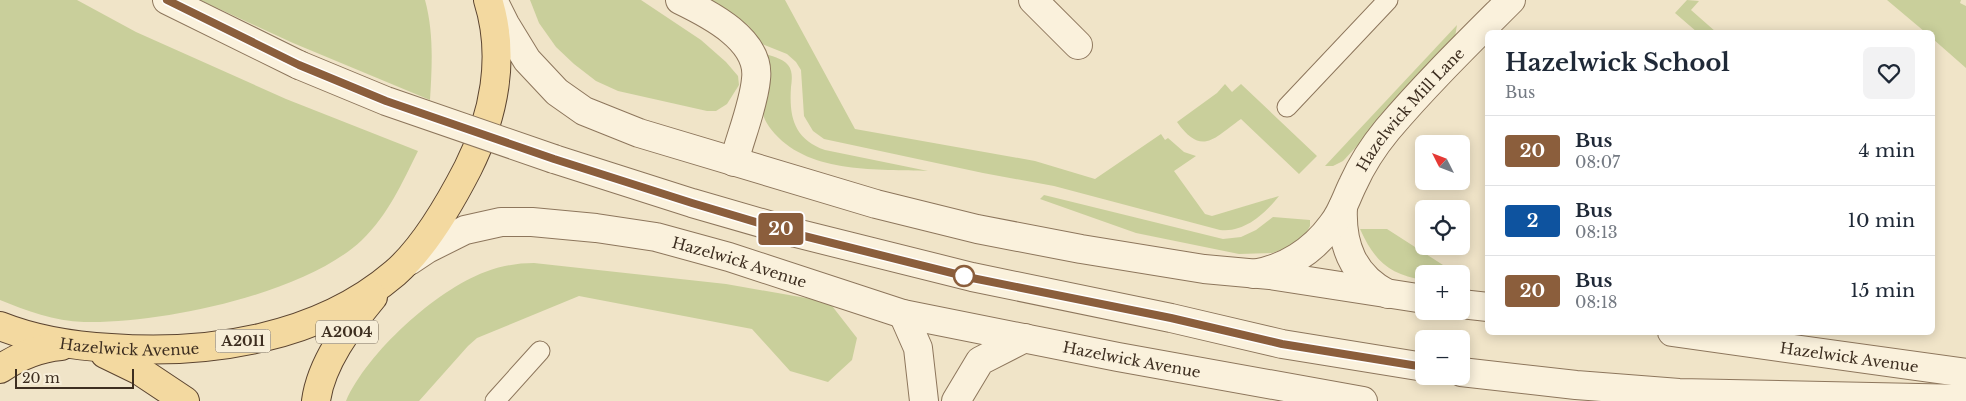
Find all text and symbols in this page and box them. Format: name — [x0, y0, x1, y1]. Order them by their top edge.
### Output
street label: Hazelwick Mill Lane — [1352, 43, 1468, 174]
button: heart — [1863, 47, 1915, 99]
text: Hazelwick School — [1505, 48, 1730, 77]
text: Bus — [1505, 82, 1535, 102]
text: Bus — [1575, 129, 1612, 152]
north arrow — [1415, 135, 1470, 190]
map controls — [1415, 135, 1470, 385]
text: 4 min — [1858, 139, 1915, 162]
text: 20 — [1520, 140, 1545, 162]
text: 08:07 — [1575, 152, 1620, 172]
text: Bus — [1575, 199, 1612, 222]
button: locate — [1415, 200, 1470, 255]
text: 10 min — [1848, 209, 1915, 232]
text: 2 — [1527, 210, 1538, 232]
line badge: 20 — [758, 213, 804, 245]
text: 20 — [768, 218, 794, 240]
text: 08:13 — [1575, 222, 1618, 242]
street label: Hazelwick Avenue — [670, 232, 809, 291]
unlabelled marker — [953, 265, 975, 287]
button: + — [1415, 265, 1470, 320]
text: Bus — [1575, 269, 1612, 292]
text: 15 min — [1850, 279, 1915, 302]
text: 20 — [1520, 280, 1545, 302]
text: 08:18 — [1575, 292, 1618, 312]
road number: A2004 — [316, 321, 378, 344]
road number: A2011 — [216, 330, 270, 352]
button: − — [1415, 330, 1470, 385]
street label: Hazelwick Avenue — [58, 333, 200, 359]
street label: Hazelwick Avenue — [1061, 337, 1202, 381]
street label: Hazelwick Avenue — [1779, 338, 1920, 376]
scale bar — [15, 366, 134, 389]
text: 20 m — [22, 369, 60, 387]

